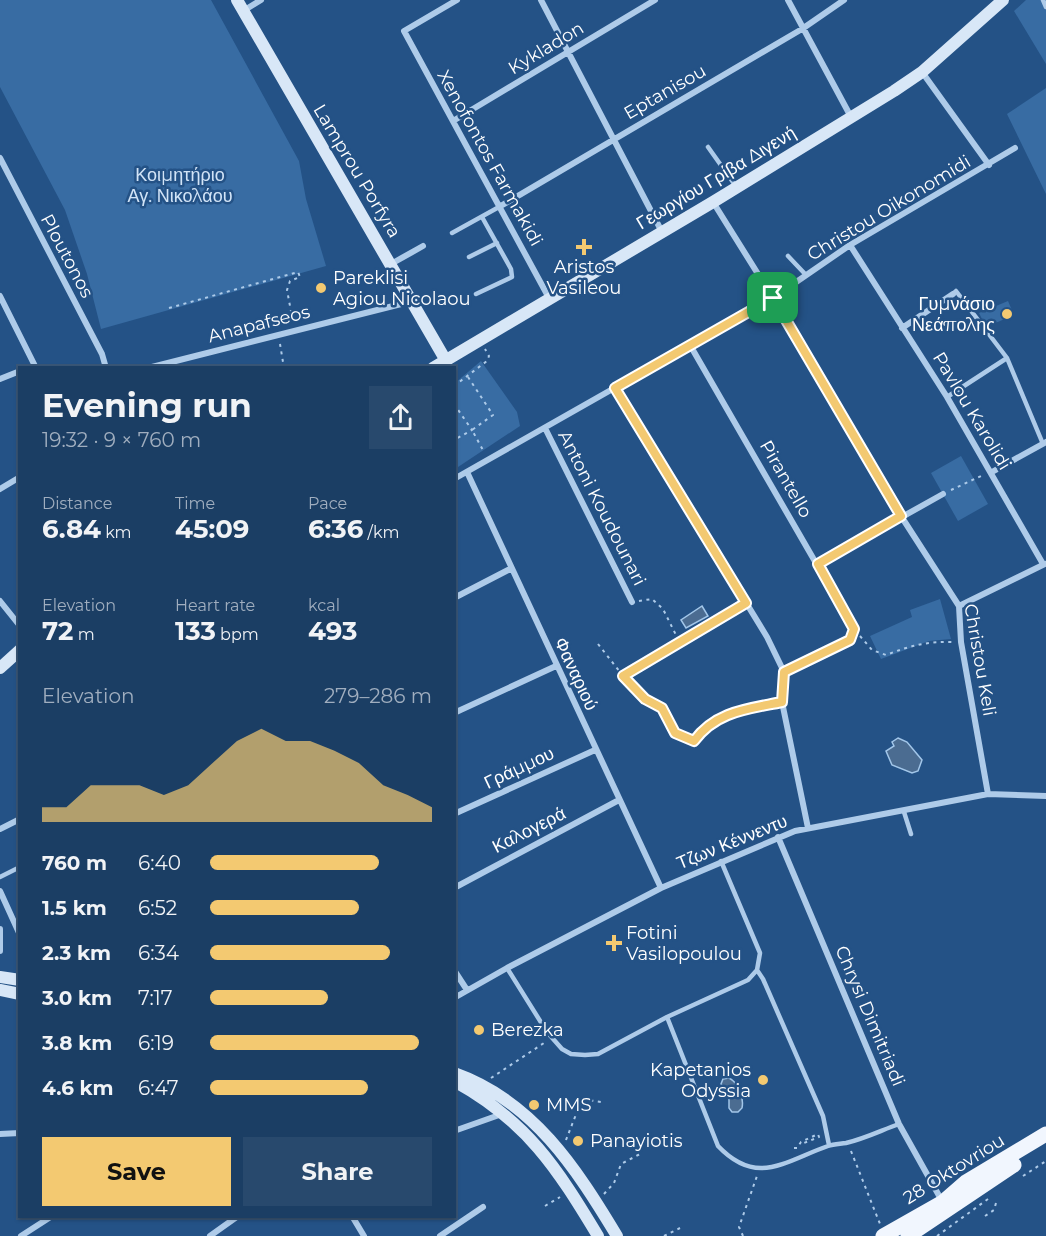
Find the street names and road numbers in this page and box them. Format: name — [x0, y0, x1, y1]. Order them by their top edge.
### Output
street label: Kykladon — [504, 17, 588, 79]
street label: Eptanisou — [620, 60, 710, 124]
street label: Xenofontos Farmakidi — [432, 66, 548, 250]
street label: Lamprou Porfyra — [309, 100, 405, 242]
street label: Γεωργίου Γρίβα Διγενή — [632, 122, 800, 234]
street label: Christou Oikonomidi — [803, 150, 975, 266]
street label: Ploutonos — [36, 210, 98, 302]
street label: Anapafseos — [206, 301, 312, 347]
street label: Pavlou Karolidi — [928, 348, 1016, 474]
street label: Antoni Koudounari — [553, 427, 651, 589]
street label: Pirantello — [755, 436, 817, 522]
street label: Christou Keli — [959, 602, 1001, 718]
street label: Φαναριού — [549, 634, 603, 714]
street label: Γράμμου — [480, 742, 558, 794]
street label: Καλογερά — [489, 802, 569, 858]
street label: Τζων Κέννεντυ — [673, 810, 791, 874]
street label: Chrysi Dimitriadi — [830, 942, 910, 1090]
street label: 28 Oktovriou — [899, 1129, 1009, 1209]

